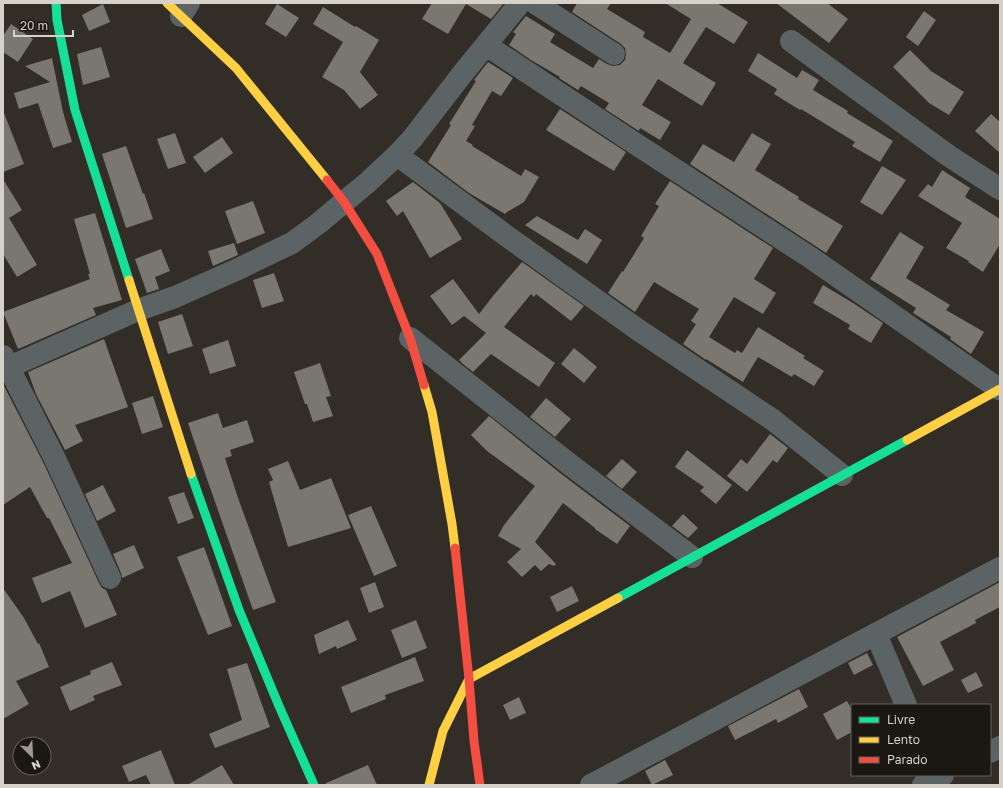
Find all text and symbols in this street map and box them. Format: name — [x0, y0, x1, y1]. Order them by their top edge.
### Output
scale bar — [14, 12, 73, 38]
text: 20 m — [20, 18, 48, 33]
legend — [851, 704, 991, 776]
text: Livre — [887, 712, 915, 727]
text: Lento — [887, 732, 920, 747]
north arrow — [12, 736, 52, 776]
text: Parado — [887, 752, 927, 767]
text: N — [30, 758, 43, 773]

